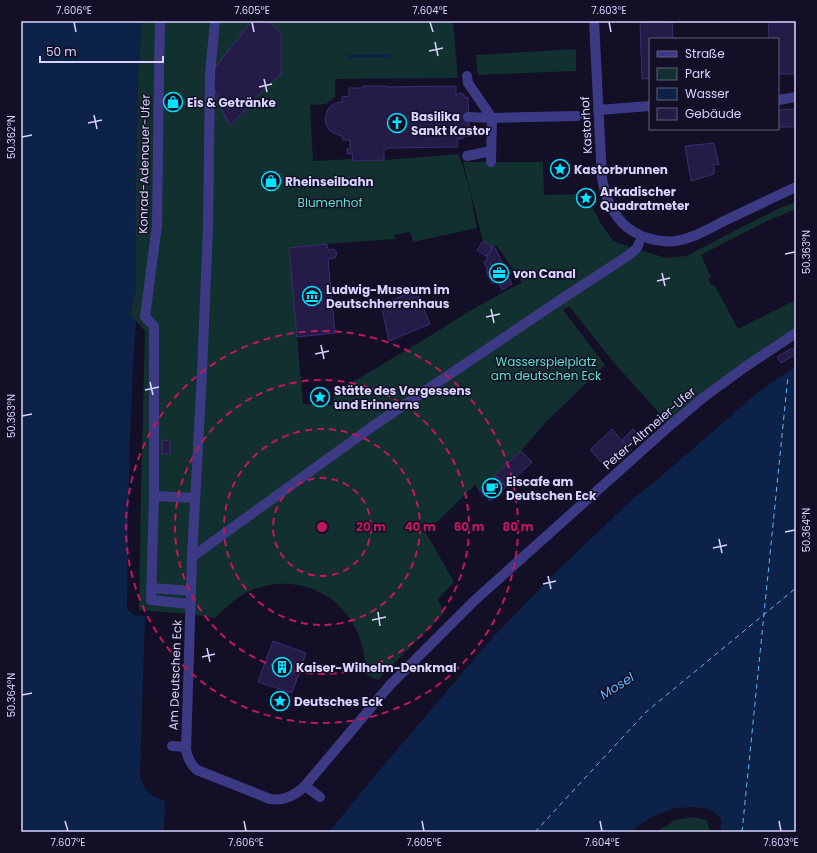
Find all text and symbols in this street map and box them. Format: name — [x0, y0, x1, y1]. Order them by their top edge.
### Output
text: 7.606°E — [56, 3, 92, 18]
text: 7.605°E — [234, 3, 270, 18]
text: 7.604°E — [412, 3, 448, 18]
text: 7.603°E — [591, 3, 627, 18]
scale bar — [40, 38, 163, 64]
legend — [649, 38, 779, 130]
text: 50 m — [46, 43, 77, 60]
text: Straße — [685, 45, 725, 62]
text: Park — [685, 65, 712, 82]
text: Wasser — [685, 85, 730, 102]
shop icon: Eis & Getränke — [162, 91, 184, 113]
street label: Konrad-Adenauer-Ufer — [134, 94, 154, 234]
place label: Eis & Getränke — [187, 94, 277, 111]
street label: Kastorhof — [576, 96, 596, 154]
text: Gebäude — [685, 105, 741, 122]
place label: Basilika Sankt Kastor — [411, 108, 490, 139]
church icon: Basilika Sankt Kastor — [386, 112, 408, 134]
text: 50.362°N — [4, 115, 19, 159]
place icon: Kastorbrunnen — [549, 158, 571, 180]
place label: Kastorbrunnen — [574, 161, 668, 178]
shop icon: Rheinseilbahn — [260, 170, 282, 192]
place label: Rheinseilbahn — [285, 173, 374, 190]
place label: Arkadischer Quadratmeter — [600, 183, 690, 214]
place icon: Arkadischer Quadratmeter — [575, 187, 597, 209]
park label: Blumenhof — [298, 194, 362, 211]
text: 50.363°N — [799, 230, 814, 274]
office icon: von Canal — [488, 262, 510, 284]
place label: von Canal — [513, 265, 576, 282]
place label: Ludwig-Museum im Deutschherrenhaus — [326, 281, 450, 312]
museum icon: Ludwig-Museum im Deutschherrenhaus — [301, 285, 323, 307]
park label: Wasserspielplatz am deutschen Eck — [491, 353, 602, 384]
place label: Stätte des Vergessens und Erinnerns — [334, 382, 472, 413]
street label: Peter-Altmeier-Ufer — [599, 383, 699, 473]
place icon: Stätte des Vergessens und Erinnerns — [309, 386, 331, 408]
text: 50.363°N — [4, 394, 19, 438]
place label: Eiscafe am Deutschen Eck — [506, 473, 597, 504]
cafe icon: Eiscafe am Deutschen Eck — [481, 477, 503, 499]
text: 50.364°N — [799, 508, 814, 552]
text: 20 m — [356, 518, 386, 535]
text: 40 m — [404, 518, 436, 535]
text: 60 m — [454, 518, 485, 535]
text: 80 m — [503, 518, 534, 535]
centre of rings — [315, 520, 329, 534]
street label: Am Deutschen Eck — [165, 619, 185, 731]
building icon: Kaiser-Wilhelm-Denkmal — [271, 656, 293, 678]
place label: Kaiser-Wilhelm-Denkmal — [296, 659, 457, 676]
water label: Mosel — [596, 668, 639, 704]
text: 50.364°N — [4, 673, 19, 717]
place icon: Deutsches Eck — [269, 690, 291, 712]
place label: Deutsches Eck — [294, 693, 384, 710]
text: 7.607°E — [51, 835, 85, 850]
text: 7.606°E — [228, 835, 264, 850]
text: 7.605°E — [406, 835, 442, 850]
text: 7.604°E — [584, 835, 620, 850]
text: 7.603°E — [763, 835, 799, 850]

